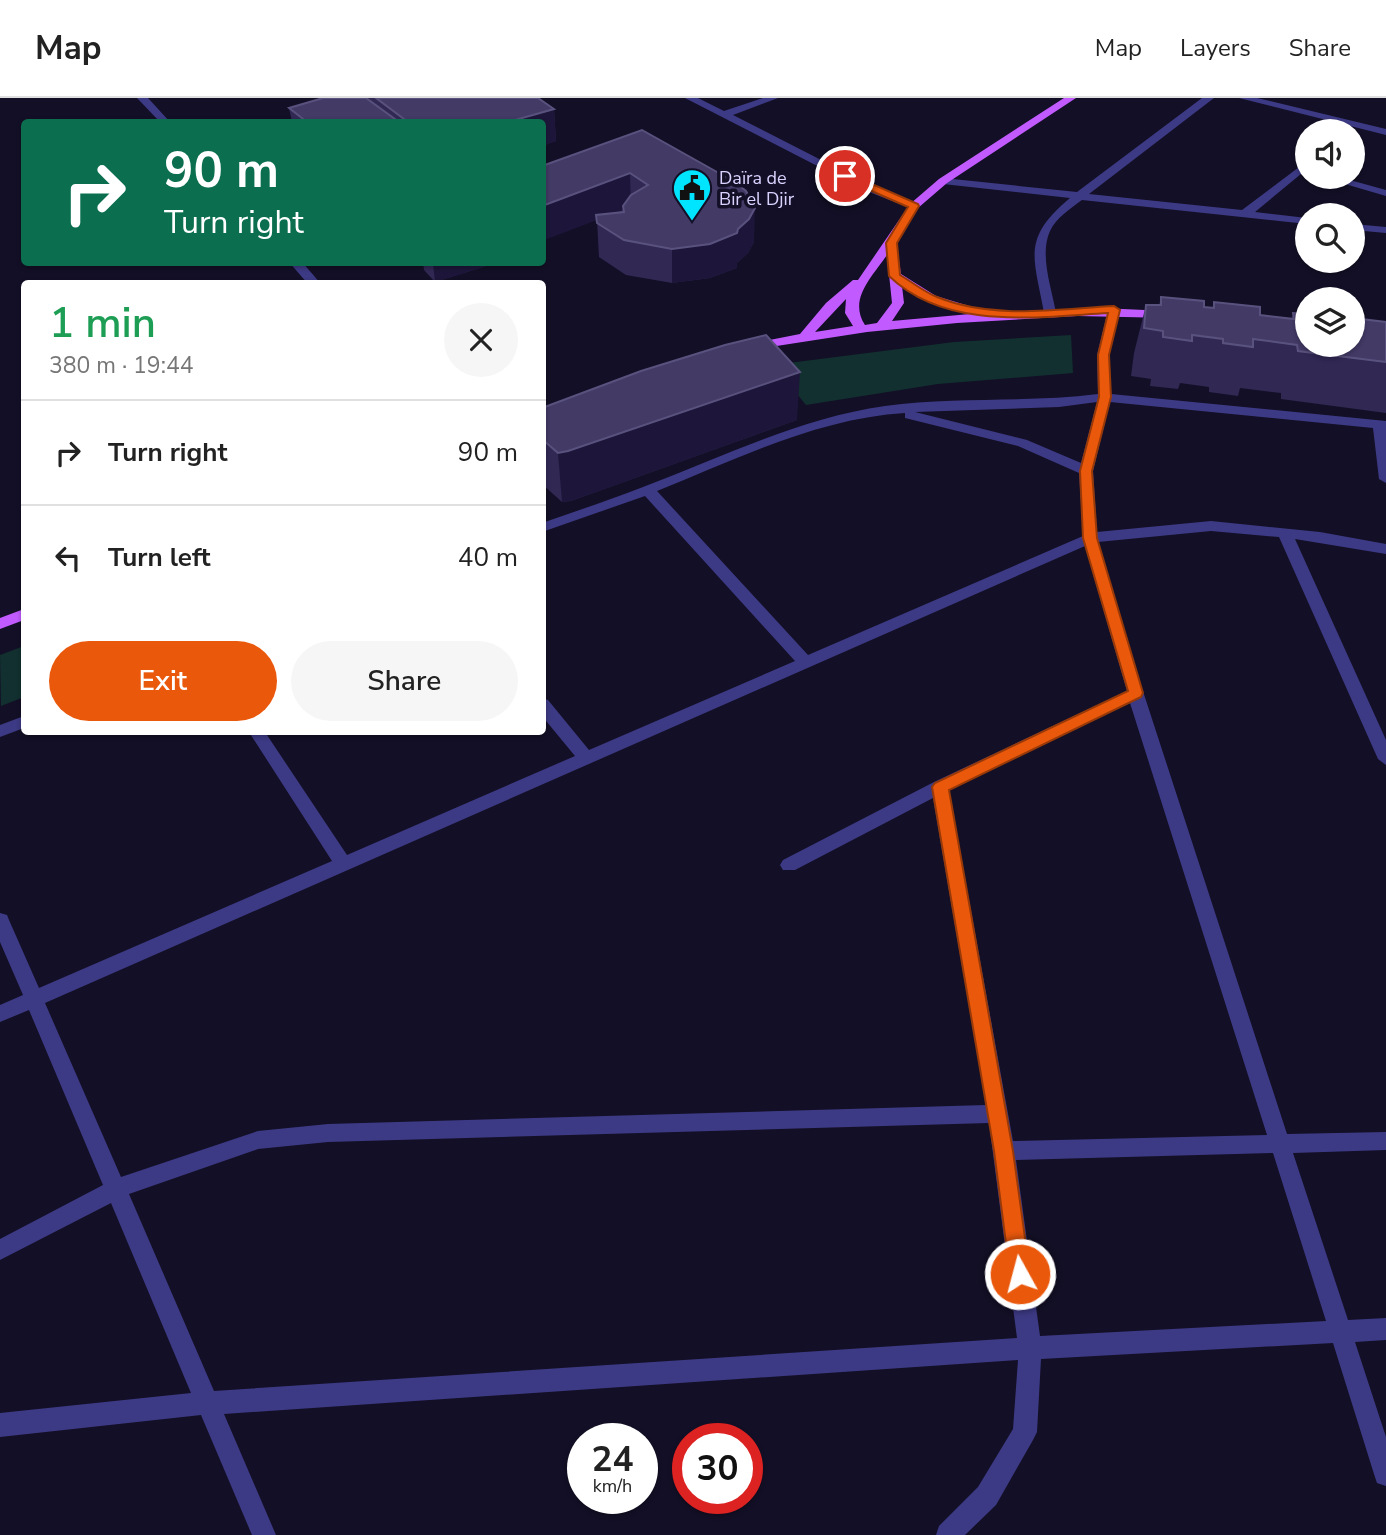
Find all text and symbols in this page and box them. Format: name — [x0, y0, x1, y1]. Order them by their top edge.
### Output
text: Map — [35, 26, 102, 71]
text: Map — [1095, 32, 1142, 64]
text: Layers — [1180, 32, 1251, 64]
text: Share — [1289, 32, 1351, 64]
map controls — [1295, 119, 1365, 357]
button: sound — [1295, 119, 1365, 189]
text: 90 m — [164, 137, 279, 204]
pin — [815, 146, 875, 206]
icon: right — [49, 147, 140, 238]
icon: arrive — [826, 157, 864, 195]
place label: Daïra de Bir el Djir — [719, 166, 795, 211]
public building icon: Daïra de Bir el Djir — [671, 167, 713, 222]
text: Turn right — [164, 201, 304, 244]
button: search — [1295, 203, 1365, 273]
button: layers — [1295, 287, 1365, 357]
text: 1 min — [49, 295, 156, 352]
button: close — [444, 303, 518, 377]
text: 380 m · 19:44 — [49, 350, 194, 381]
icon: right — [49, 434, 87, 472]
text: Turn right — [108, 435, 227, 470]
text: 90 m — [458, 435, 518, 470]
icon: left — [49, 539, 87, 577]
text: Turn left — [108, 540, 211, 575]
text: 40 m — [458, 540, 518, 575]
button: Exit — [49, 641, 277, 721]
button: Share — [291, 641, 518, 721]
position arrow — [983, 1237, 1057, 1311]
speed limit sign: 30 — [672, 1423, 763, 1514]
text: 24 — [591, 1436, 634, 1483]
text: km/h — [593, 1474, 632, 1498]

